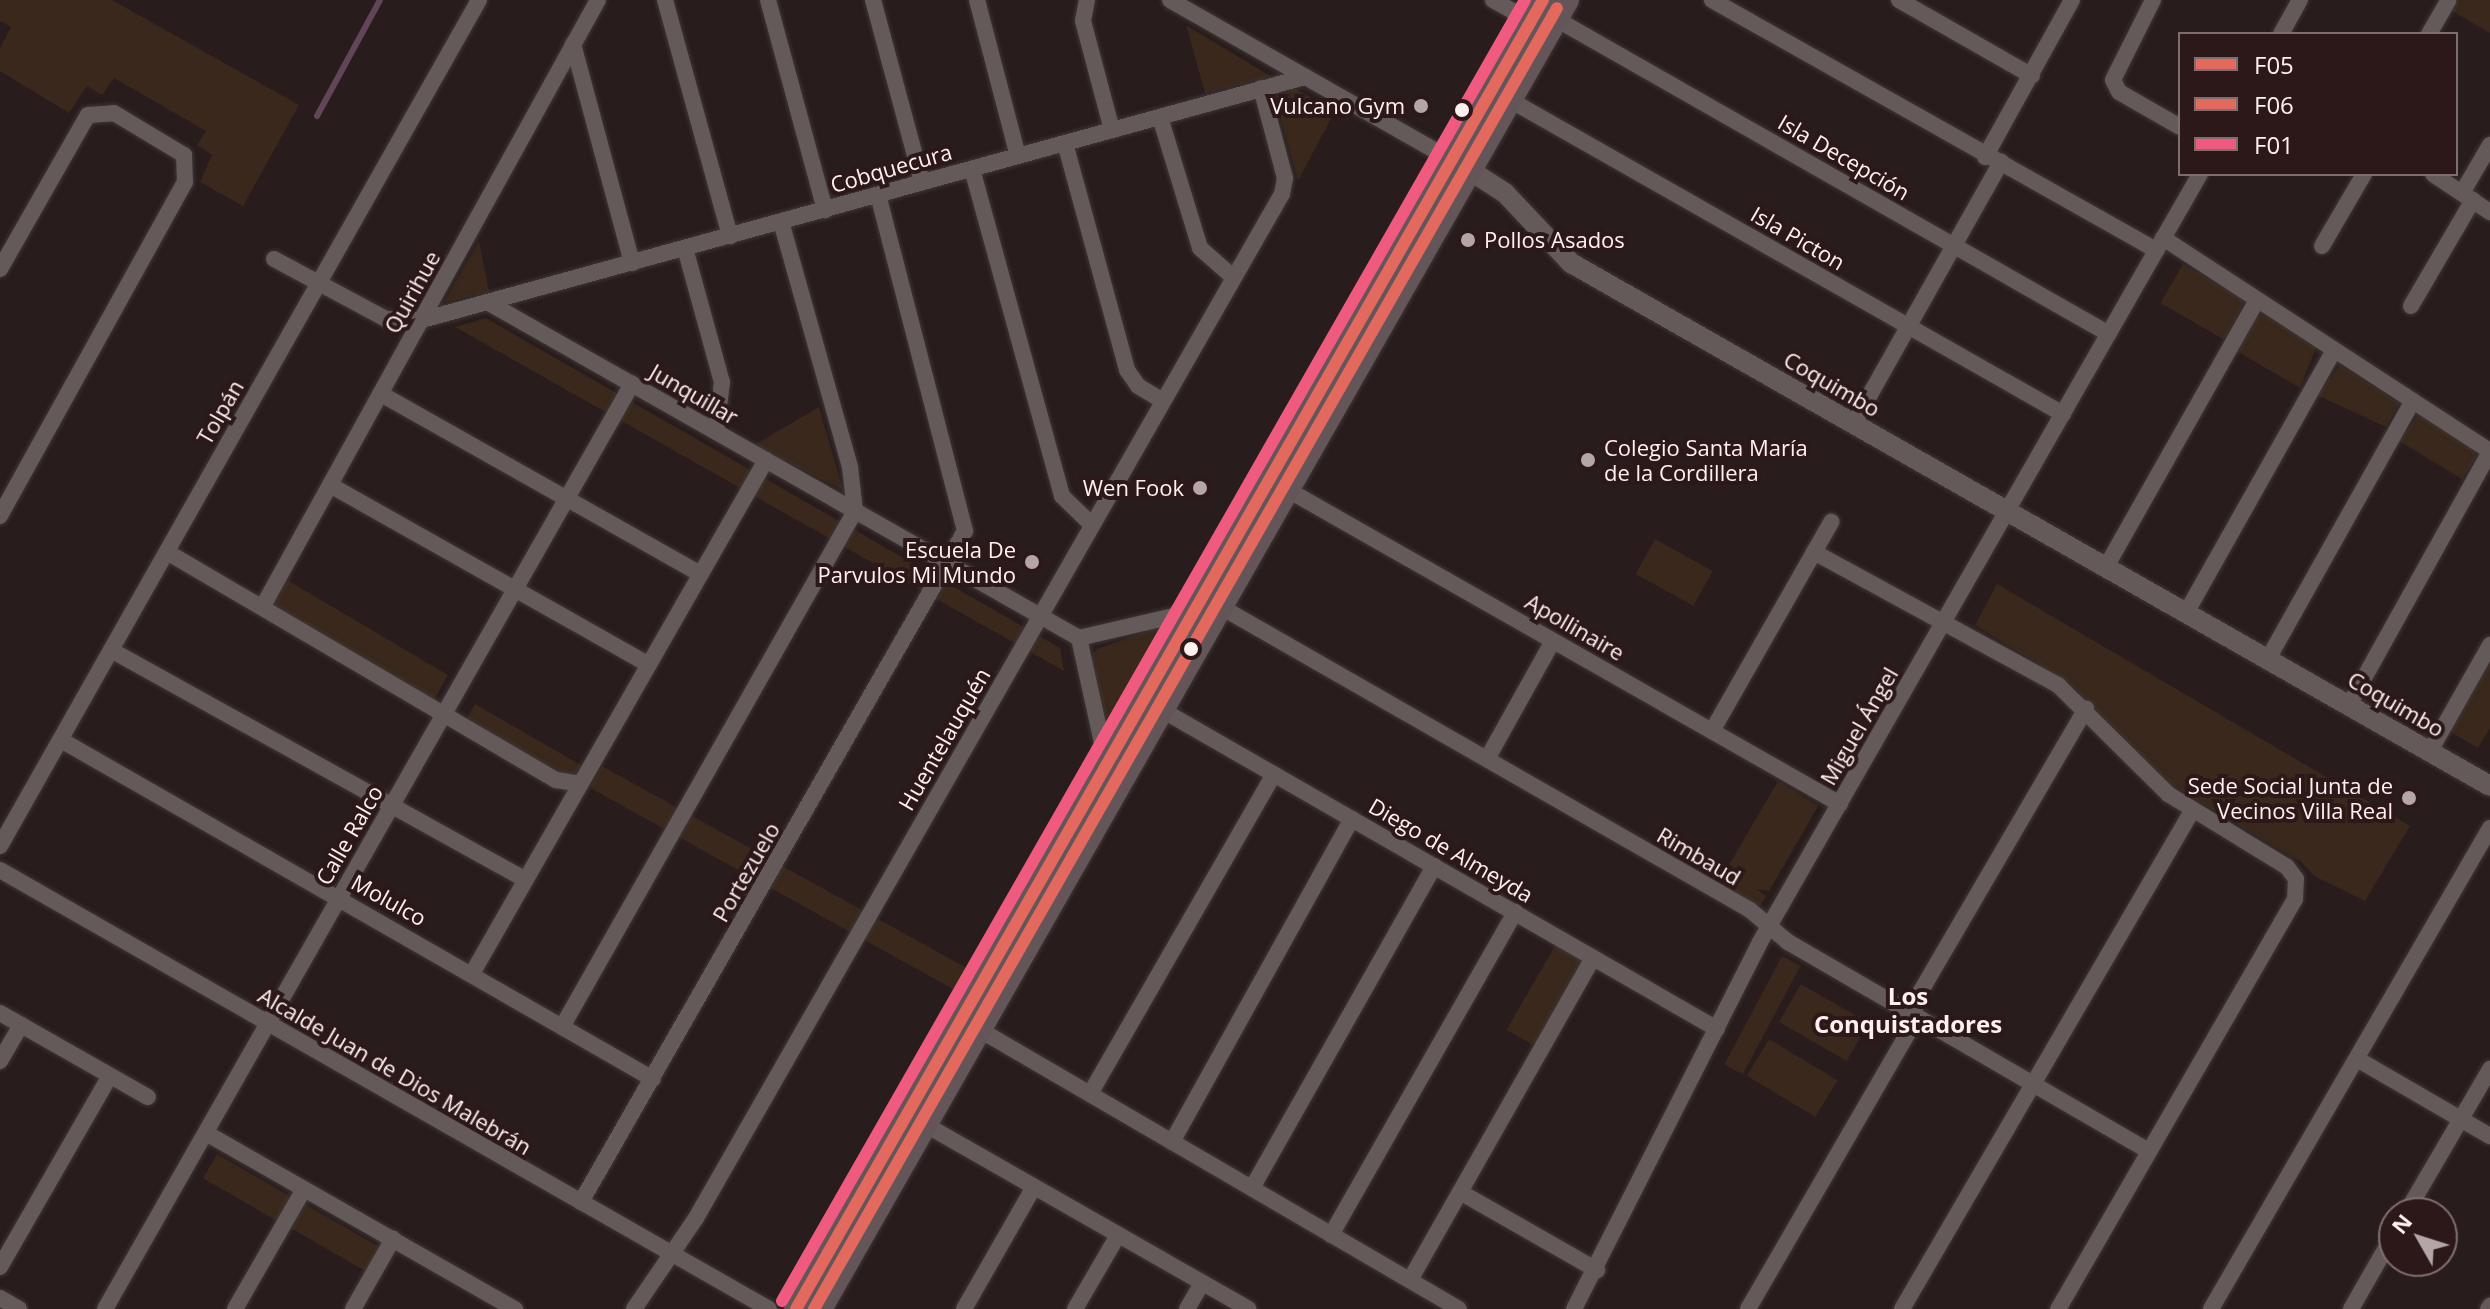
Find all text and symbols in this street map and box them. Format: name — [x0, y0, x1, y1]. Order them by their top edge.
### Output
legend — [2178, 32, 2458, 176]
text: F05 — [2254, 48, 2294, 81]
text: F06 — [2254, 88, 2294, 121]
place label: Vulcano Gym — [1270, 93, 1405, 119]
marker: Vulcano Gym — [1412, 97, 1430, 115]
unlabelled marker — [1454, 102, 1470, 118]
street label: Isla Decepción — [1773, 109, 1915, 205]
text: F01 — [2254, 128, 2294, 161]
street label: Cobquecura — [827, 138, 955, 198]
street label: Isla Picton — [1746, 201, 1850, 275]
place label: Pollos Asados — [1484, 227, 1625, 253]
marker: Pollos Asados — [1459, 231, 1477, 249]
street label: Quirihue — [379, 246, 445, 338]
street label: Coquimbo — [1779, 346, 1885, 422]
street label: Junquillar — [645, 358, 743, 430]
street label: Tolpán — [191, 375, 249, 449]
place label: Colegio Santa María de la Cordillera — [1604, 434, 1808, 486]
marker: Colegio Santa María de la Cordillera — [1579, 451, 1597, 469]
place label: Wen Fook — [1083, 475, 1184, 501]
marker: Wen Fook — [1191, 479, 1209, 497]
place label: Escuela De Parvulos Mi Mundo — [818, 536, 1016, 588]
marker: Escuela De Parvulos Mi Mundo — [1023, 553, 1041, 571]
street label: Apollinaire — [1521, 588, 1629, 666]
unlabelled marker — [1183, 641, 1199, 657]
street label: Miguel Ángel — [1815, 662, 1903, 790]
street label: Huentelauquén — [893, 663, 995, 815]
street label: Coquimbo — [2343, 666, 2449, 742]
place label: Sede Social Junta de Vecinos Villa Real — [2188, 772, 2393, 824]
street label: Calle Ralco — [310, 781, 388, 889]
marker: Sede Social Junta de Vecinos Villa Real — [2400, 789, 2418, 807]
street label: Diego de Almeyda — [1364, 792, 1538, 908]
street label: Portezuelo — [707, 818, 785, 926]
street label: Rimbaud — [1653, 822, 1745, 890]
street label: Molulco — [347, 869, 431, 931]
street label: Alcalde Juan de Dios Malebrán — [254, 982, 536, 1160]
district label: Los Conquistadores — [1814, 982, 2002, 1038]
north arrow — [2378, 1197, 2458, 1277]
text: N — [2384, 1207, 2418, 1240]

